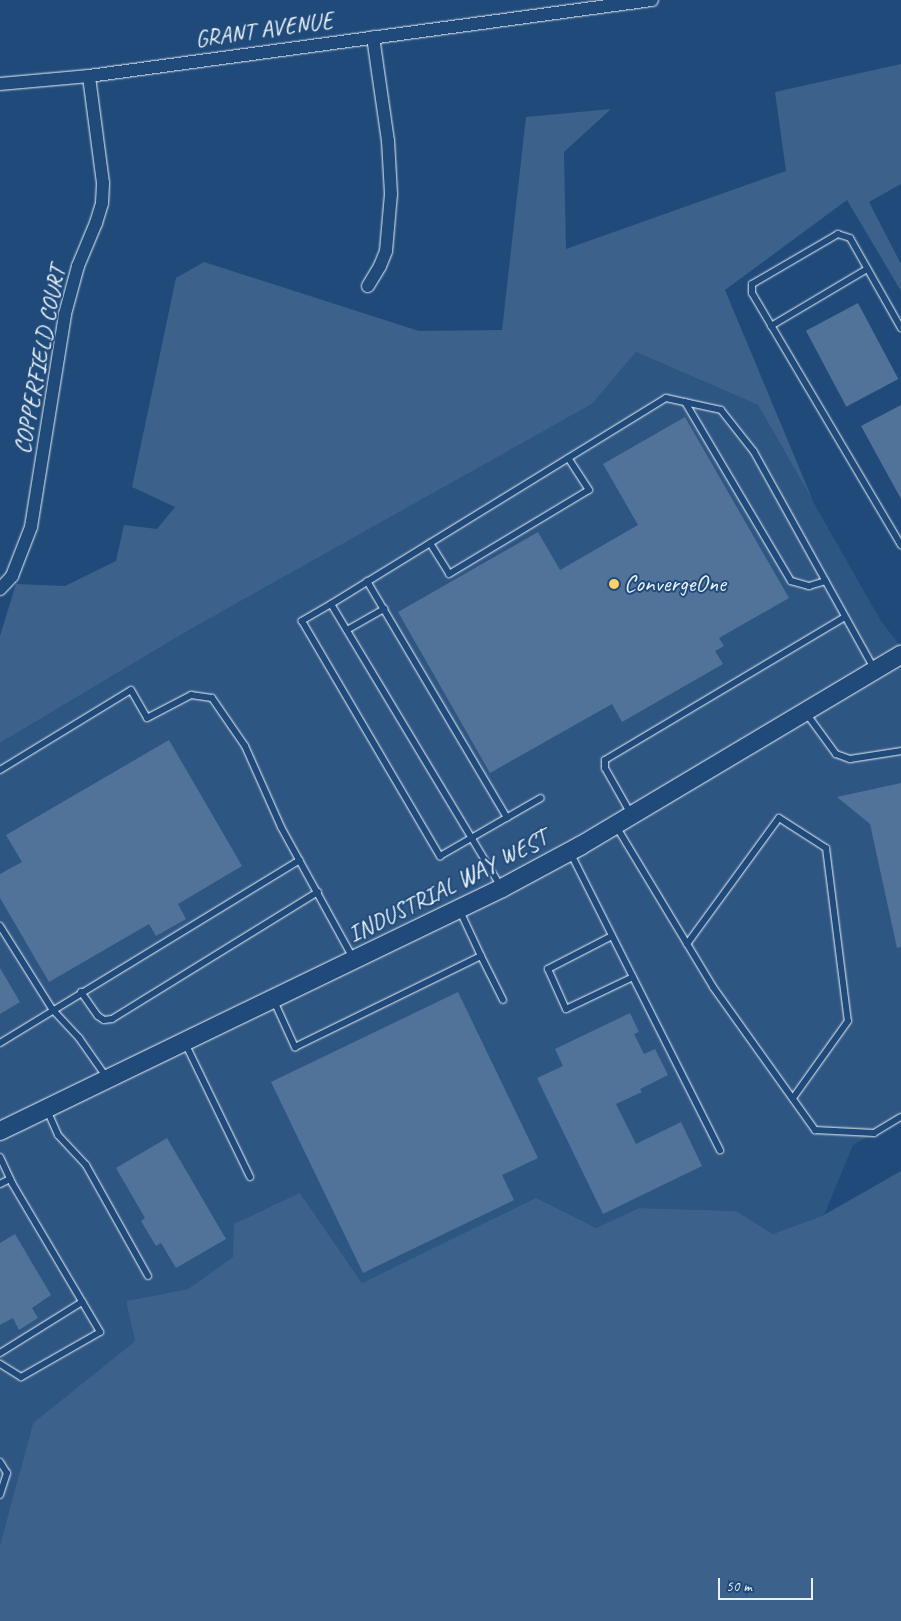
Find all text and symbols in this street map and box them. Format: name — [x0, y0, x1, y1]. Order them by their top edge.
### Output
street label: GRANT AVENUE — [193, 6, 335, 54]
street label: COPPERFIELD COURT — [8, 263, 72, 457]
place label: ConvergeOne — [624, 570, 726, 598]
marker: ConvergeOne — [608, 578, 620, 590]
street label: INDUSTRIAL WAY WEST — [344, 824, 552, 950]
scale bar — [721, 1568, 816, 1600]
text: 50 m — [726, 1577, 752, 1596]

